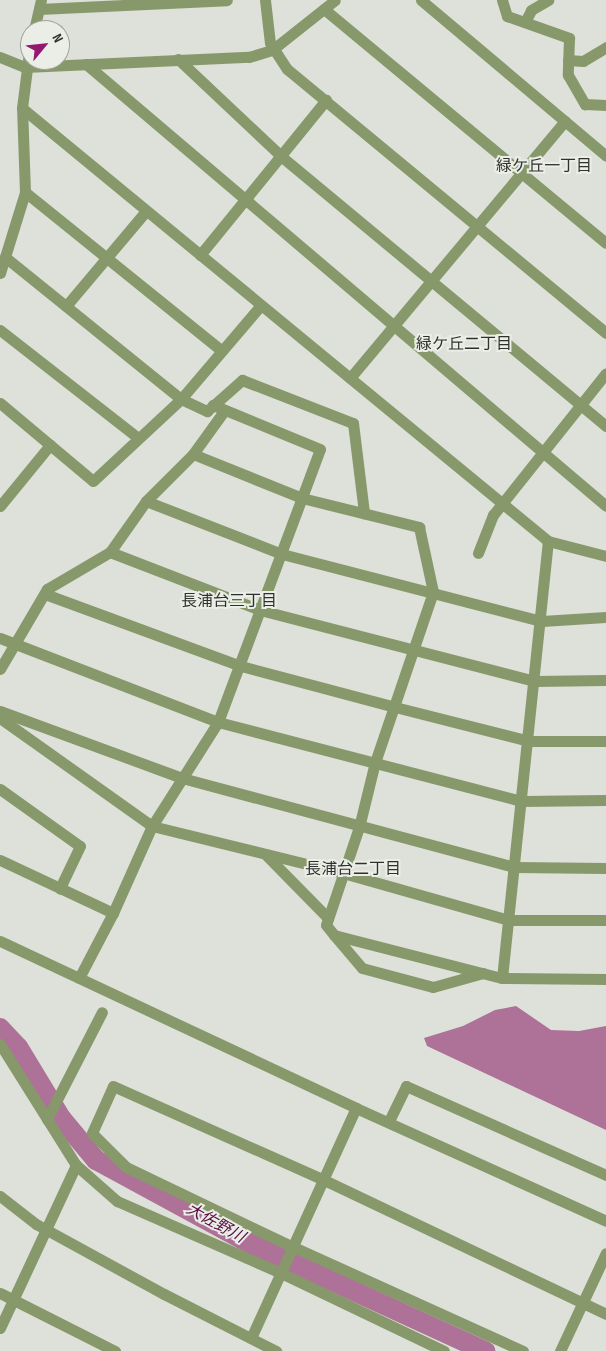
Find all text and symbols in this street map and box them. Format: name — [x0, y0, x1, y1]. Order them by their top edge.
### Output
north arrow — [20, 20, 70, 70]
text: N — [49, 31, 67, 45]
district label: 緑ケ丘一丁目 — [496, 157, 592, 177]
district label: 緑ケ丘二丁目 — [416, 335, 512, 355]
district label: 長浦台三丁目 — [181, 592, 277, 612]
district label: 長浦台二丁目 — [305, 860, 401, 880]
water label: 大佐野川 — [182, 1200, 248, 1248]

